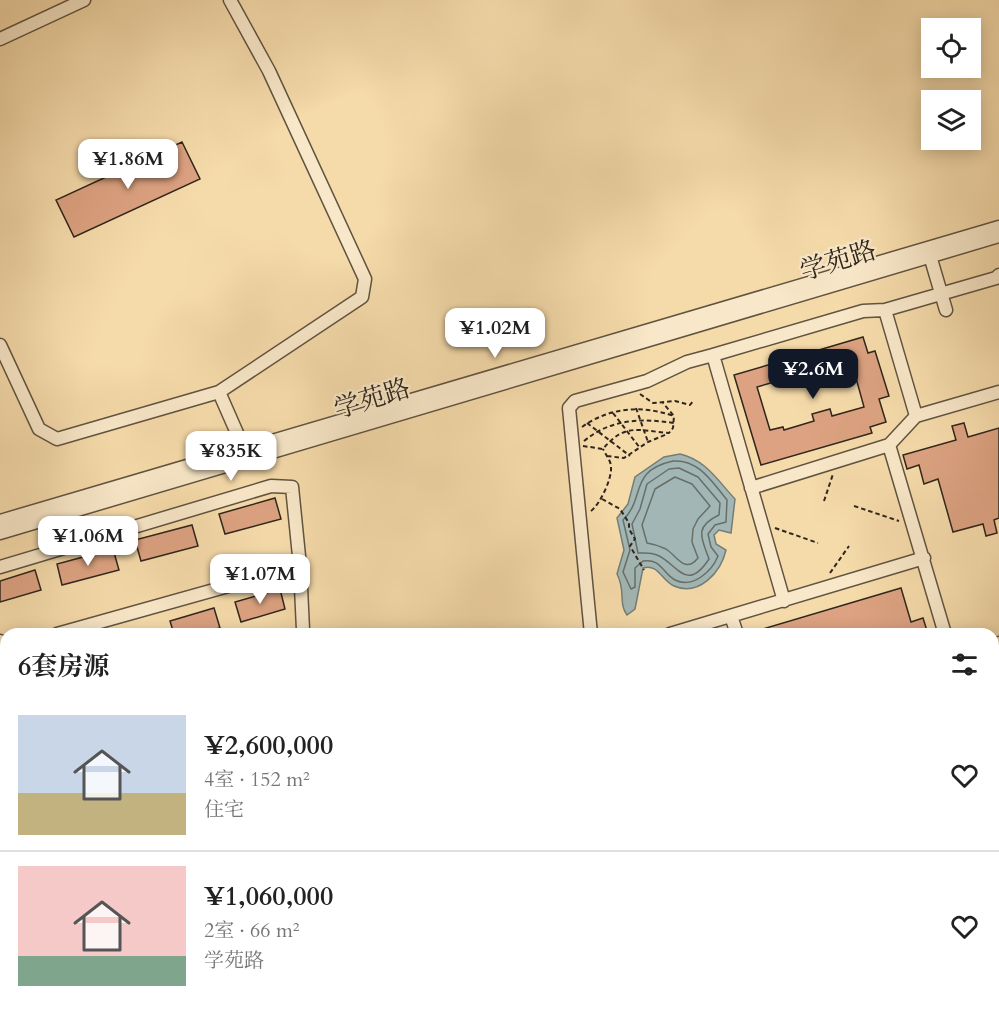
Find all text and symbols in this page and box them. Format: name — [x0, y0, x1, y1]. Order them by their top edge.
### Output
map controls — [921, 18, 981, 150]
button: locate — [921, 18, 981, 78]
button: layers — [921, 90, 981, 150]
pin: ¥1.86M — [79, 139, 177, 190]
text: ¥1.86M — [92, 145, 164, 172]
street label: 学苑路 — [796, 232, 881, 289]
pin: ¥1.02M — [446, 308, 544, 359]
text: ¥1.02M — [459, 314, 531, 341]
pin: ¥2.6M — [771, 349, 855, 400]
text: ¥2.6M — [782, 355, 844, 382]
street label: 学苑路 — [330, 370, 415, 427]
pin: ¥835K — [189, 431, 273, 482]
text: ¥835K — [200, 437, 262, 464]
pin: ¥1.06M — [39, 516, 137, 567]
text: ¥1.06M — [52, 522, 124, 549]
pin: ¥1.07M — [211, 554, 309, 605]
text: ¥1.07M — [224, 560, 296, 587]
icon: filters — [948, 648, 981, 681]
text: 6套房源 — [18, 649, 109, 684]
text: ¥2,600,000 — [204, 728, 333, 763]
icon: home — [66, 739, 138, 811]
icon: heart — [948, 759, 981, 792]
text: 4室 · 152 m² — [204, 766, 310, 793]
text: 住宅 — [204, 796, 244, 823]
text: ¥1,060,000 — [204, 879, 333, 914]
icon: home — [66, 890, 138, 962]
icon: heart — [948, 910, 981, 943]
text: 2室 · 66 m² — [204, 917, 300, 944]
text: 学苑路 — [204, 947, 264, 974]

